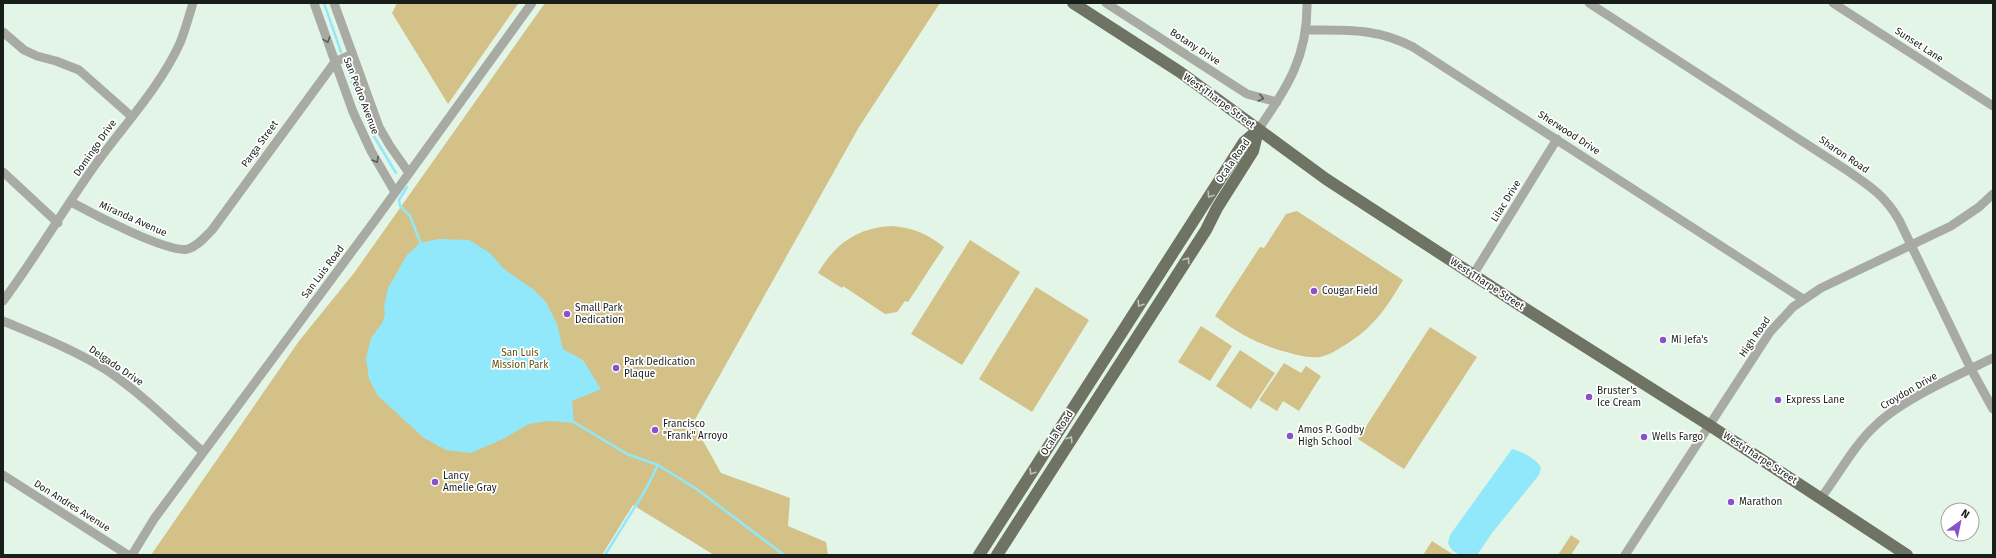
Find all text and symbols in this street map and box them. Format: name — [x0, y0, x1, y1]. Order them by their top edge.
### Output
street label: Sunset Lane — [1893, 25, 1945, 65]
street label: Botany Drive — [1168, 26, 1222, 68]
one-way arrow — [323, 36, 331, 43]
street label: San Pedro Avenue — [341, 56, 381, 136]
street label: West Tharpe Street — [1181, 71, 1258, 131]
one-way arrow — [1258, 94, 1265, 102]
street label: Sherwood Drive — [1536, 108, 1602, 158]
street label: Domingo Drive — [71, 117, 119, 179]
street label: Parga Street — [239, 118, 281, 170]
street label: Sharon Road — [1817, 134, 1871, 176]
street label: Ocala Road — [1213, 137, 1253, 185]
one-way arrow — [372, 156, 379, 163]
street label: Lilac Drive — [1488, 178, 1524, 224]
one-way arrow — [1208, 190, 1215, 197]
street label: Miranda Avenue — [97, 199, 169, 239]
street label: San Luis Road — [299, 243, 347, 301]
street label: West Tharpe Street — [1448, 256, 1527, 313]
one-way arrow — [1182, 257, 1189, 264]
place label: Cougar Field — [1322, 285, 1378, 297]
marker: Cougar Field — [1309, 286, 1319, 296]
one-way arrow — [1137, 300, 1145, 307]
place label: Small Park Dedication — [575, 302, 624, 326]
marker: Small Park Dedication — [562, 309, 572, 319]
street label: High Road — [1737, 315, 1773, 359]
place label: Mi Jefa's — [1671, 334, 1708, 346]
marker: Mi Jefa's — [1658, 335, 1668, 345]
street label: Delgado Drive — [86, 343, 146, 389]
park label: San Luis Mission Park — [492, 347, 549, 371]
place label: Park Dedication Plaque — [624, 356, 695, 380]
marker: Park Dedication Plaque — [611, 363, 621, 373]
street label: Croydon Drive — [1879, 370, 1939, 412]
place label: Bruster's Ice Cream — [1597, 385, 1641, 409]
marker: Bruster's Ice Cream — [1584, 392, 1594, 402]
place label: Express Lane — [1786, 394, 1845, 406]
marker: Express Lane — [1773, 395, 1783, 405]
street label: Ocala Road — [1038, 408, 1076, 458]
place label: Francisco "Frank" Arroyo — [663, 418, 728, 442]
place label: Amos P. Godby High School — [1298, 424, 1364, 448]
marker: Francisco "Frank" Arroyo — [650, 425, 660, 435]
street label: West Tharpe Street — [1721, 430, 1800, 487]
marker: Amos P. Godby High School — [1285, 431, 1295, 441]
place label: Wells Fargo — [1652, 431, 1703, 443]
marker: Wells Fargo — [1639, 432, 1649, 442]
one-way arrow — [1066, 437, 1073, 444]
one-way arrow — [1029, 468, 1036, 475]
place label: Lancy Amelie Gray — [443, 470, 497, 494]
marker: Lancy Amelie Gray — [430, 477, 440, 487]
street label: Don Andres Avenue — [32, 478, 112, 534]
place label: Marathon — [1739, 496, 1782, 508]
marker: Marathon — [1726, 497, 1736, 507]
north arrow — [1940, 502, 1980, 542]
text: N — [1959, 507, 1972, 521]

